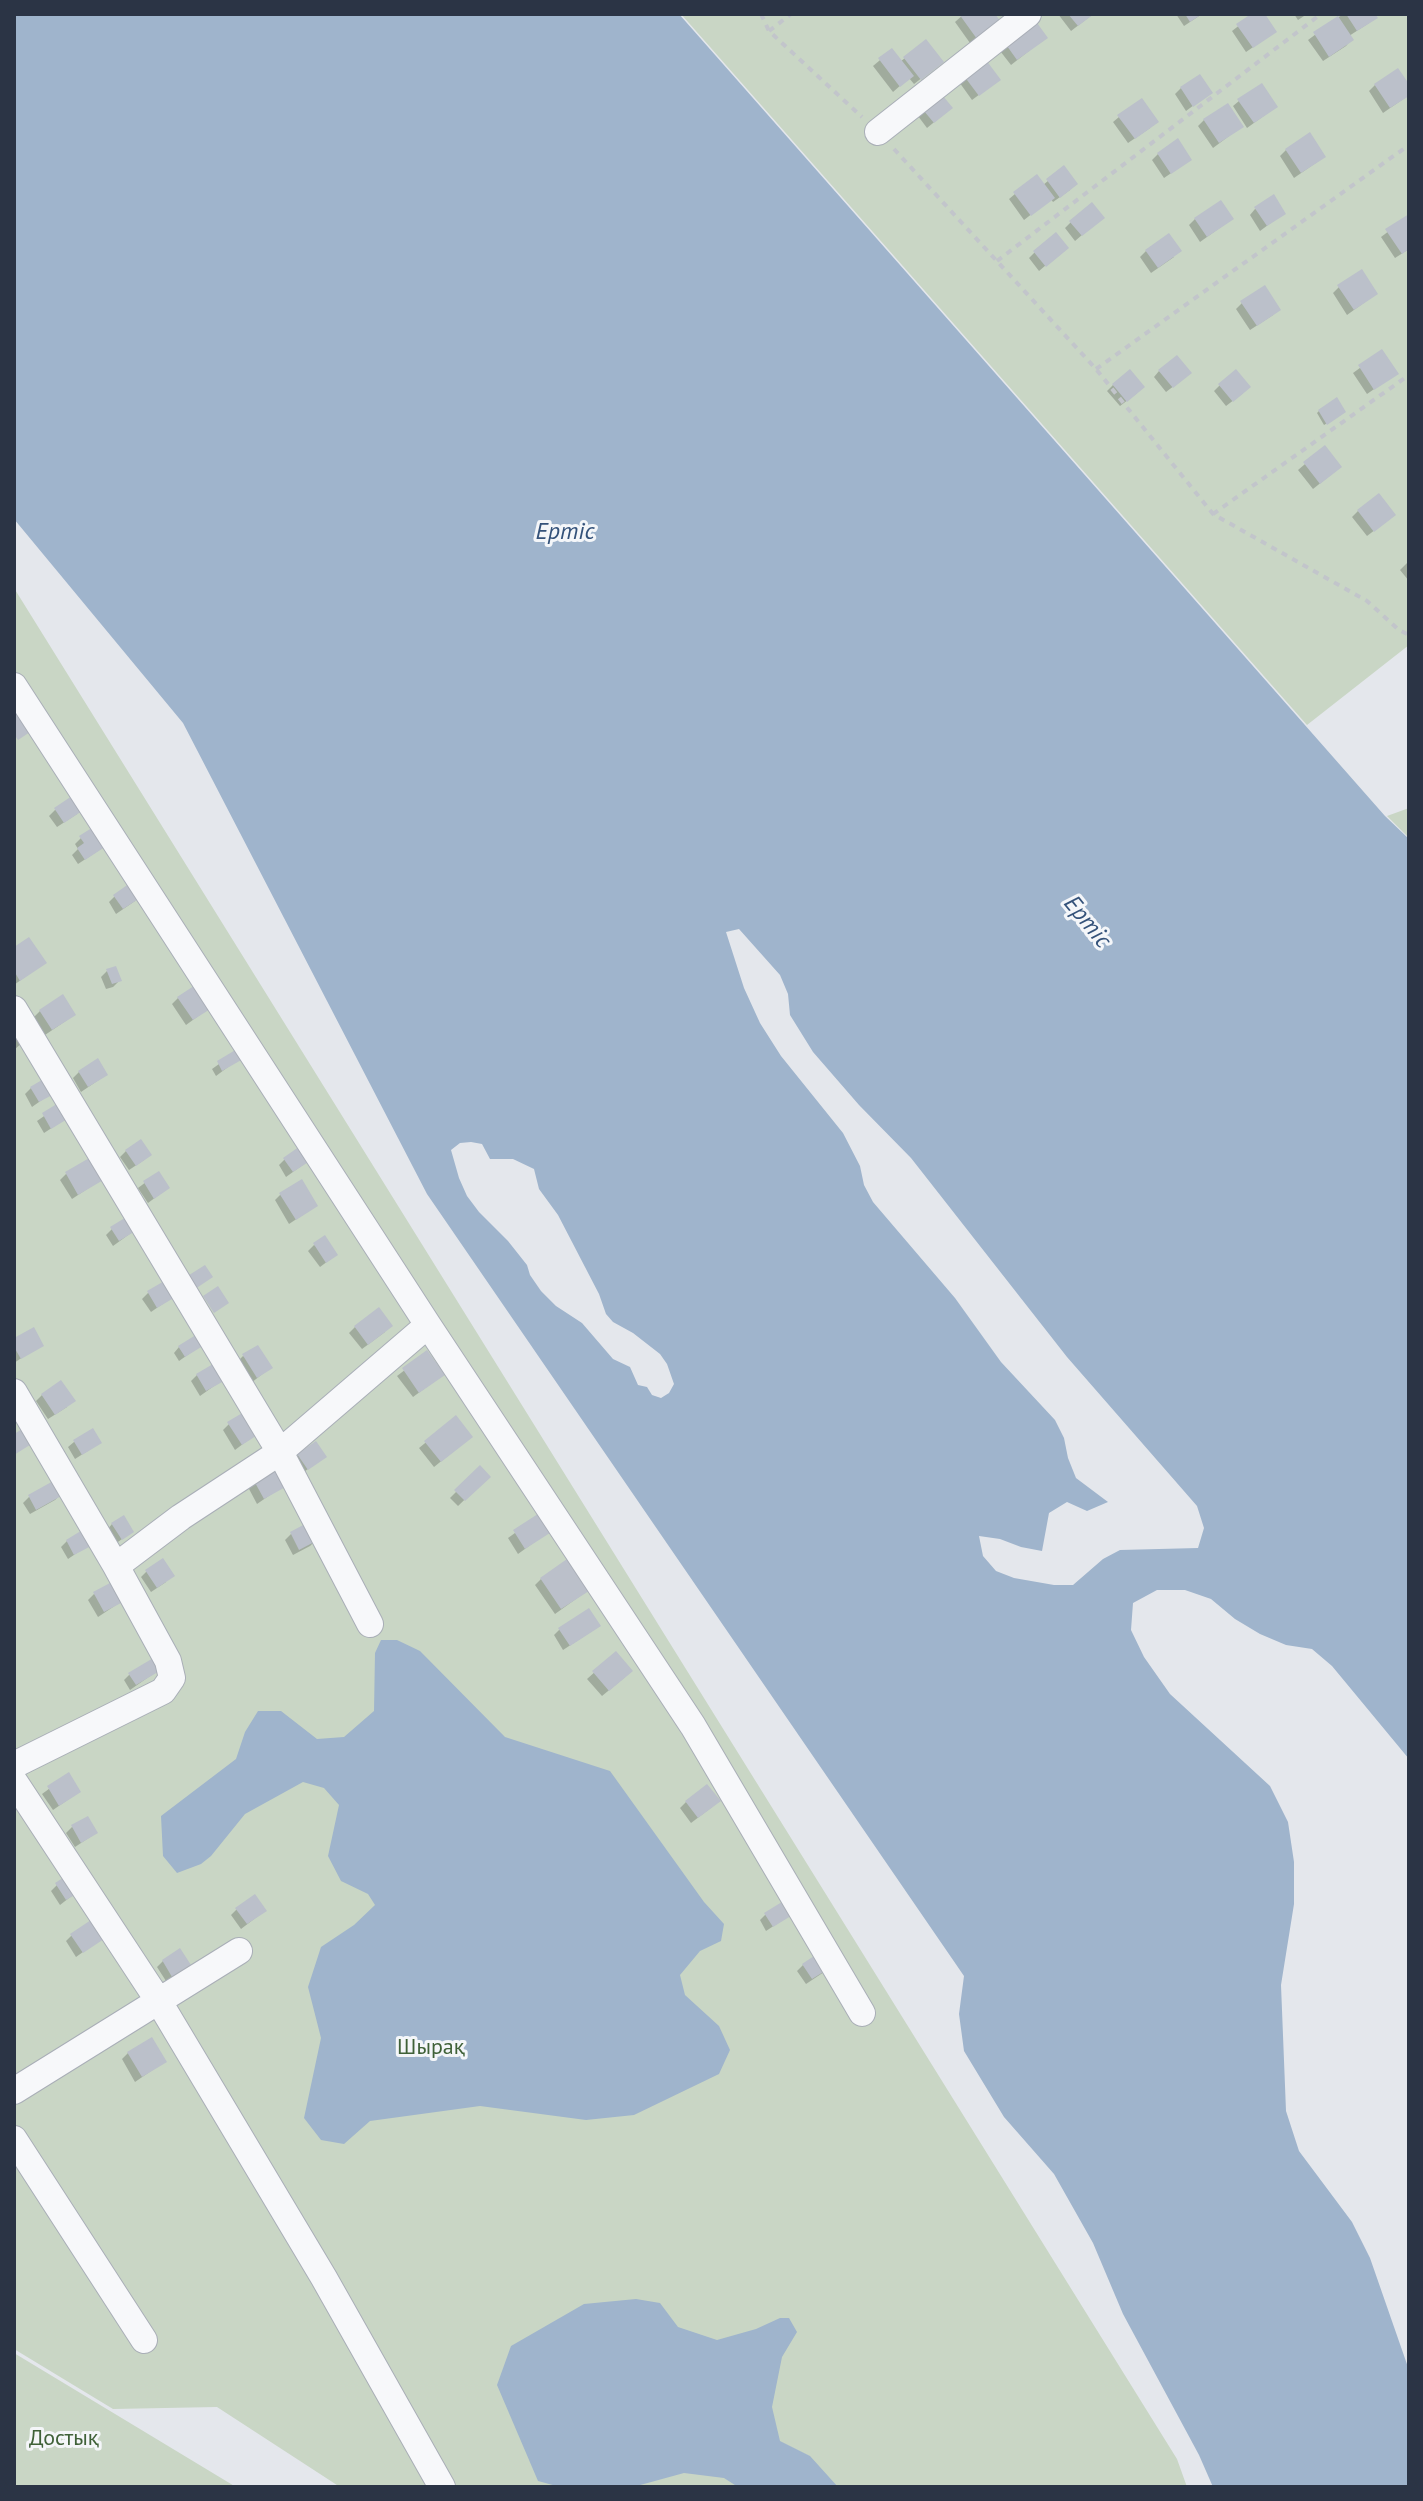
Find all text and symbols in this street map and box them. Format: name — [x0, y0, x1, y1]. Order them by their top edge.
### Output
water label: Ертіс — [535, 518, 595, 546]
water label: Ертіс — [1057, 890, 1117, 954]
park label: Шырақ — [397, 2035, 465, 2061]
park label: Достық — [29, 2426, 99, 2452]

